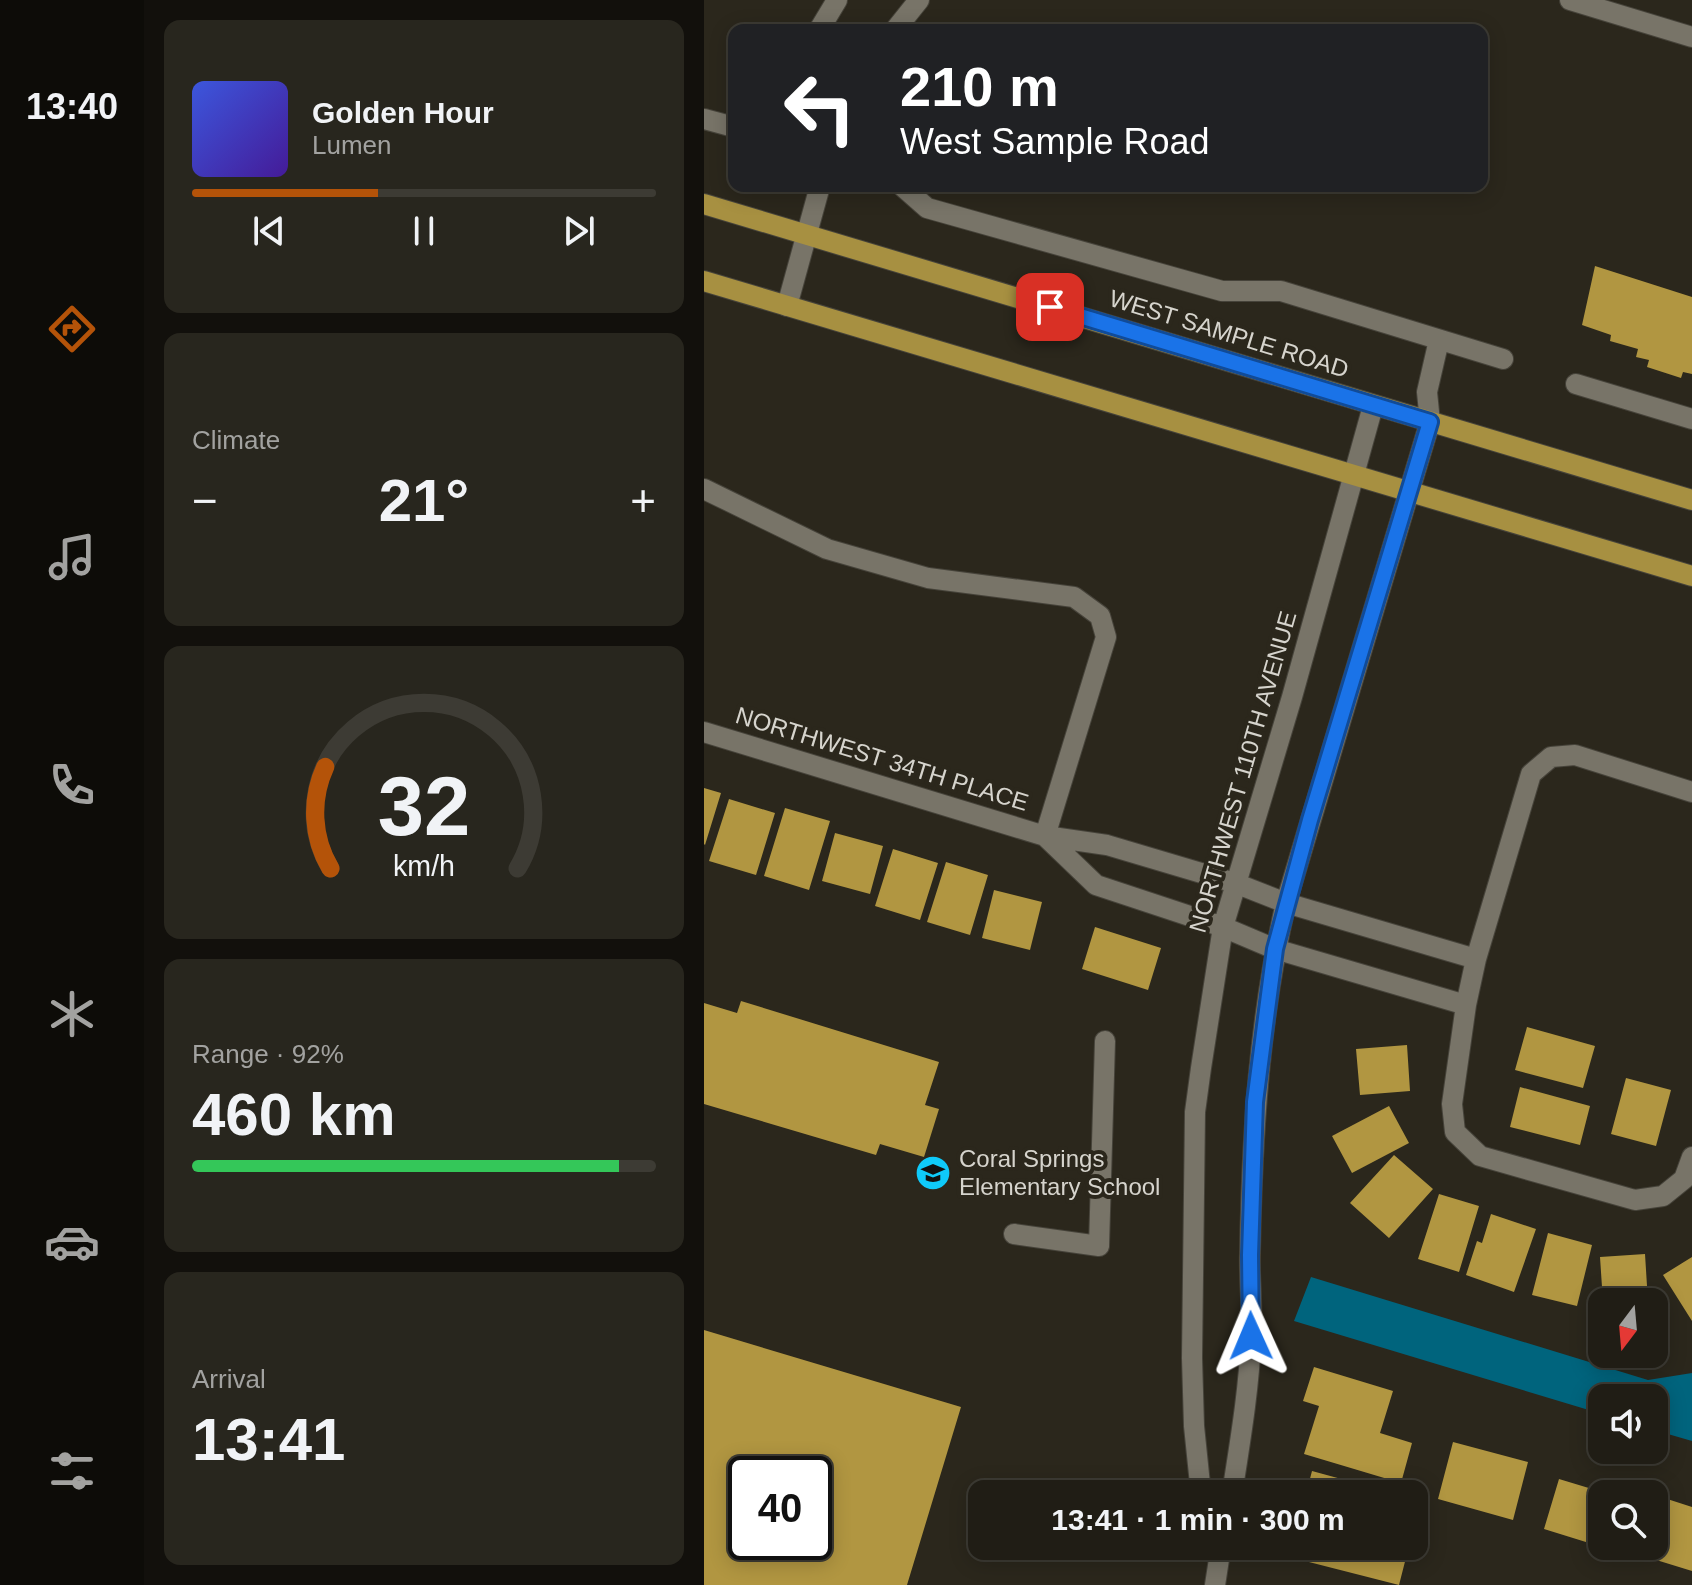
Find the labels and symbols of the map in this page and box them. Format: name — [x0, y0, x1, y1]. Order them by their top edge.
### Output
pin — [1016, 273, 1084, 341]
street label: WEST SAMPLE ROAD — [1106, 284, 1352, 383]
street label: NORTHWEST 110TH AVENUE — [1184, 608, 1301, 936]
street label: NORTHWEST 34TH PLACE — [733, 701, 1032, 816]
place label: Coral Springs Elementary School — [959, 1145, 1160, 1200]
school or university icon: Coral Springs Elementary School — [914, 1154, 952, 1192]
north arrow — [1588, 1288, 1668, 1368]
position arrow — [1209, 1294, 1293, 1378]
speed limit sign: 40 — [728, 1456, 832, 1560]

